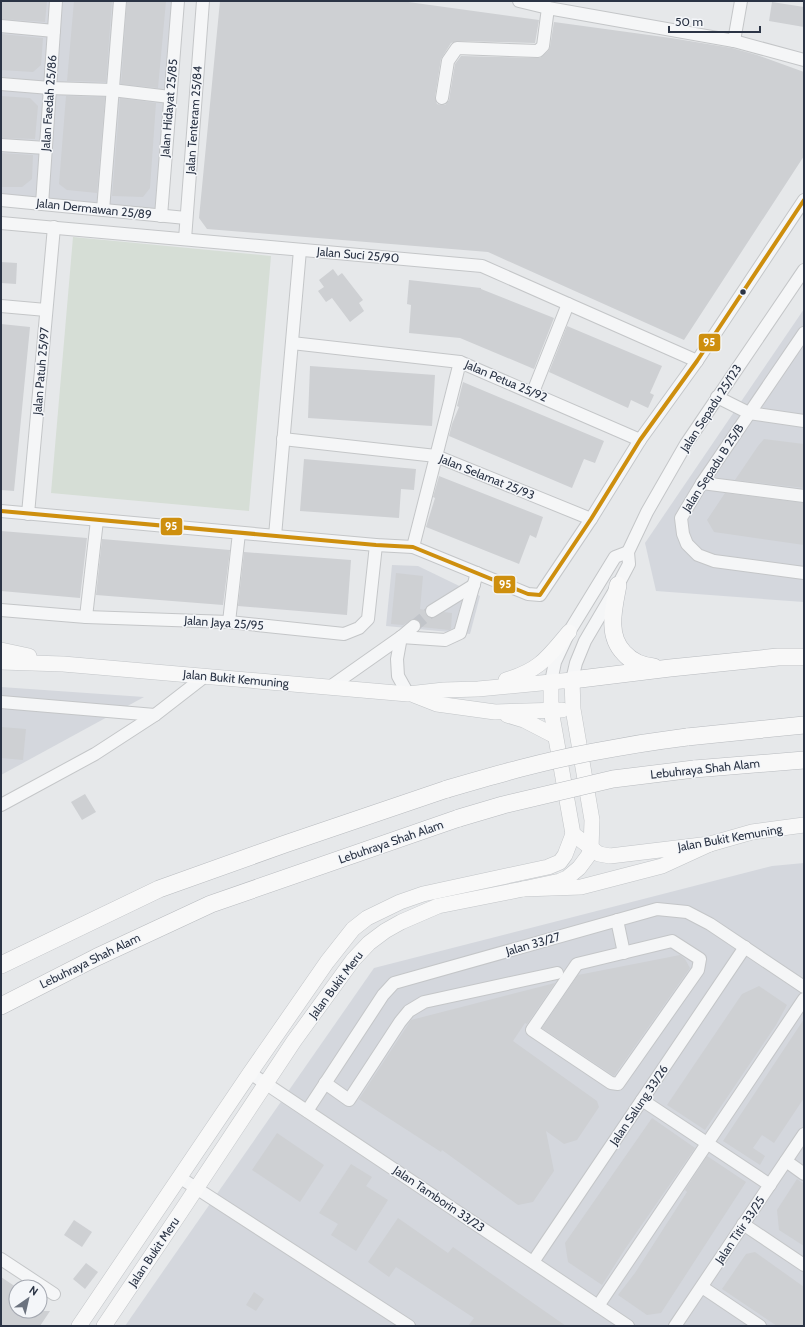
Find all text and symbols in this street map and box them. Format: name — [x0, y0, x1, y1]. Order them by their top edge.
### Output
scale bar — [669, 8, 760, 34]
text: 50 m — [675, 14, 703, 29]
street label: Jalan Faedah 25/86 — [38, 54, 59, 153]
street label: Jalan Hidayat 25/85 — [157, 58, 180, 159]
street label: Jalan Tenteram 25/84 — [182, 65, 205, 176]
street label: Jalan Dermawan 25/89 — [35, 195, 153, 222]
street label: Jalan Suci 25/90 — [315, 243, 400, 266]
unlabelled marker — [738, 287, 748, 297]
street label: Jalan Patuh 25/97 — [29, 326, 52, 416]
line badge: 95 — [698, 333, 721, 352]
text: 95 — [703, 335, 715, 349]
street label: Jalan Petua 25/92 — [462, 356, 550, 405]
street label: Jalan Sepadu 25/123 — [676, 361, 744, 455]
street label: Jalan Sepadu B 25/B — [678, 421, 747, 515]
street label: Jalan Selamat 25/93 — [436, 450, 537, 502]
line badge: 95 — [160, 517, 183, 536]
text: 95 — [165, 519, 177, 533]
line badge: 95 — [493, 575, 516, 594]
text: 95 — [499, 577, 511, 591]
street label: Jalan Jaya 25/95 — [183, 612, 264, 633]
street label: Jalan Bukit Kemuning — [182, 666, 291, 691]
street label: Lebuhraya Shah Alam — [649, 755, 760, 782]
street label: Lebuhraya Shah Alam — [336, 817, 445, 867]
street label: Jalan Bukit Kemuning — [675, 821, 784, 854]
street label: Jalan 33/27 — [503, 929, 562, 959]
street label: Lebuhraya Shah Alam — [37, 930, 143, 991]
street label: Jalan Bukit Meru — [305, 948, 366, 1022]
street label: Jalan Salung 33/26 — [606, 1061, 671, 1149]
street label: Jalan Tamborin 33/23 — [390, 1162, 488, 1235]
street label: Jalan Titir 33/25 — [711, 1193, 768, 1267]
street label: Jalan Bukit Meru — [124, 1214, 182, 1290]
north arrow — [8, 1279, 48, 1319]
text: N — [26, 1283, 41, 1299]

